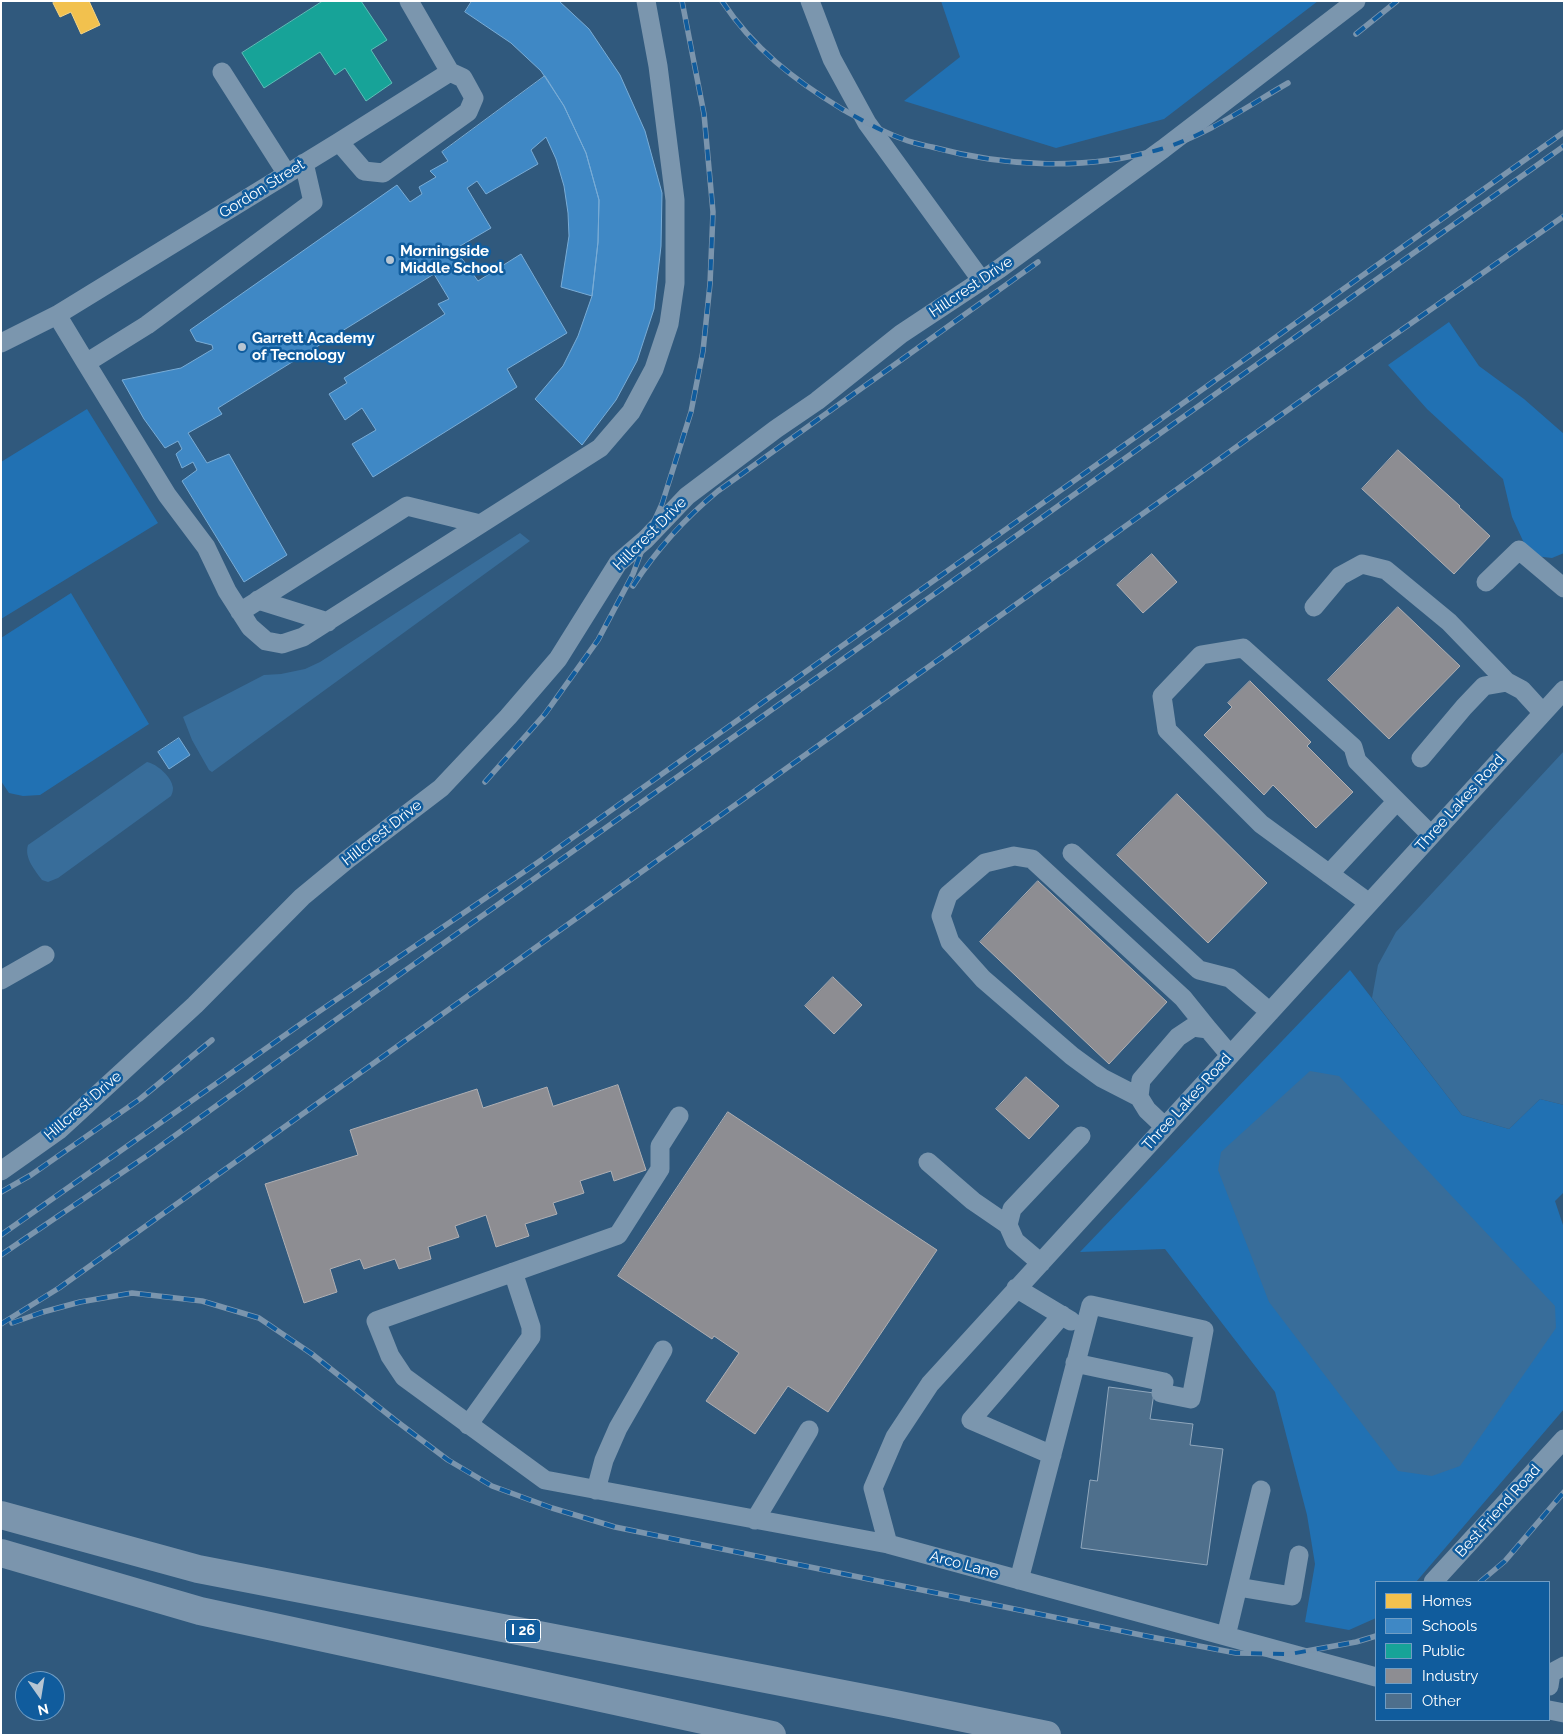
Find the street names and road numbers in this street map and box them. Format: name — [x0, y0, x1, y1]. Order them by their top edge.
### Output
street label: Gordon Street — [216, 156, 308, 222]
street label: Hillcrest Drive — [926, 253, 1016, 321]
street label: Hillcrest Drive — [610, 494, 690, 574]
street label: Three Lakes Road — [1412, 751, 1508, 855]
street label: Hillcrest Drive — [338, 796, 426, 870]
street label: Three Lakes Road — [1139, 1050, 1235, 1154]
street label: Hillcrest Drive — [41, 1068, 125, 1144]
street label: Best Friend Road — [1452, 1461, 1544, 1561]
street label: Arco Lane — [928, 1547, 1000, 1583]
road number: I 26 — [506, 1620, 540, 1642]

